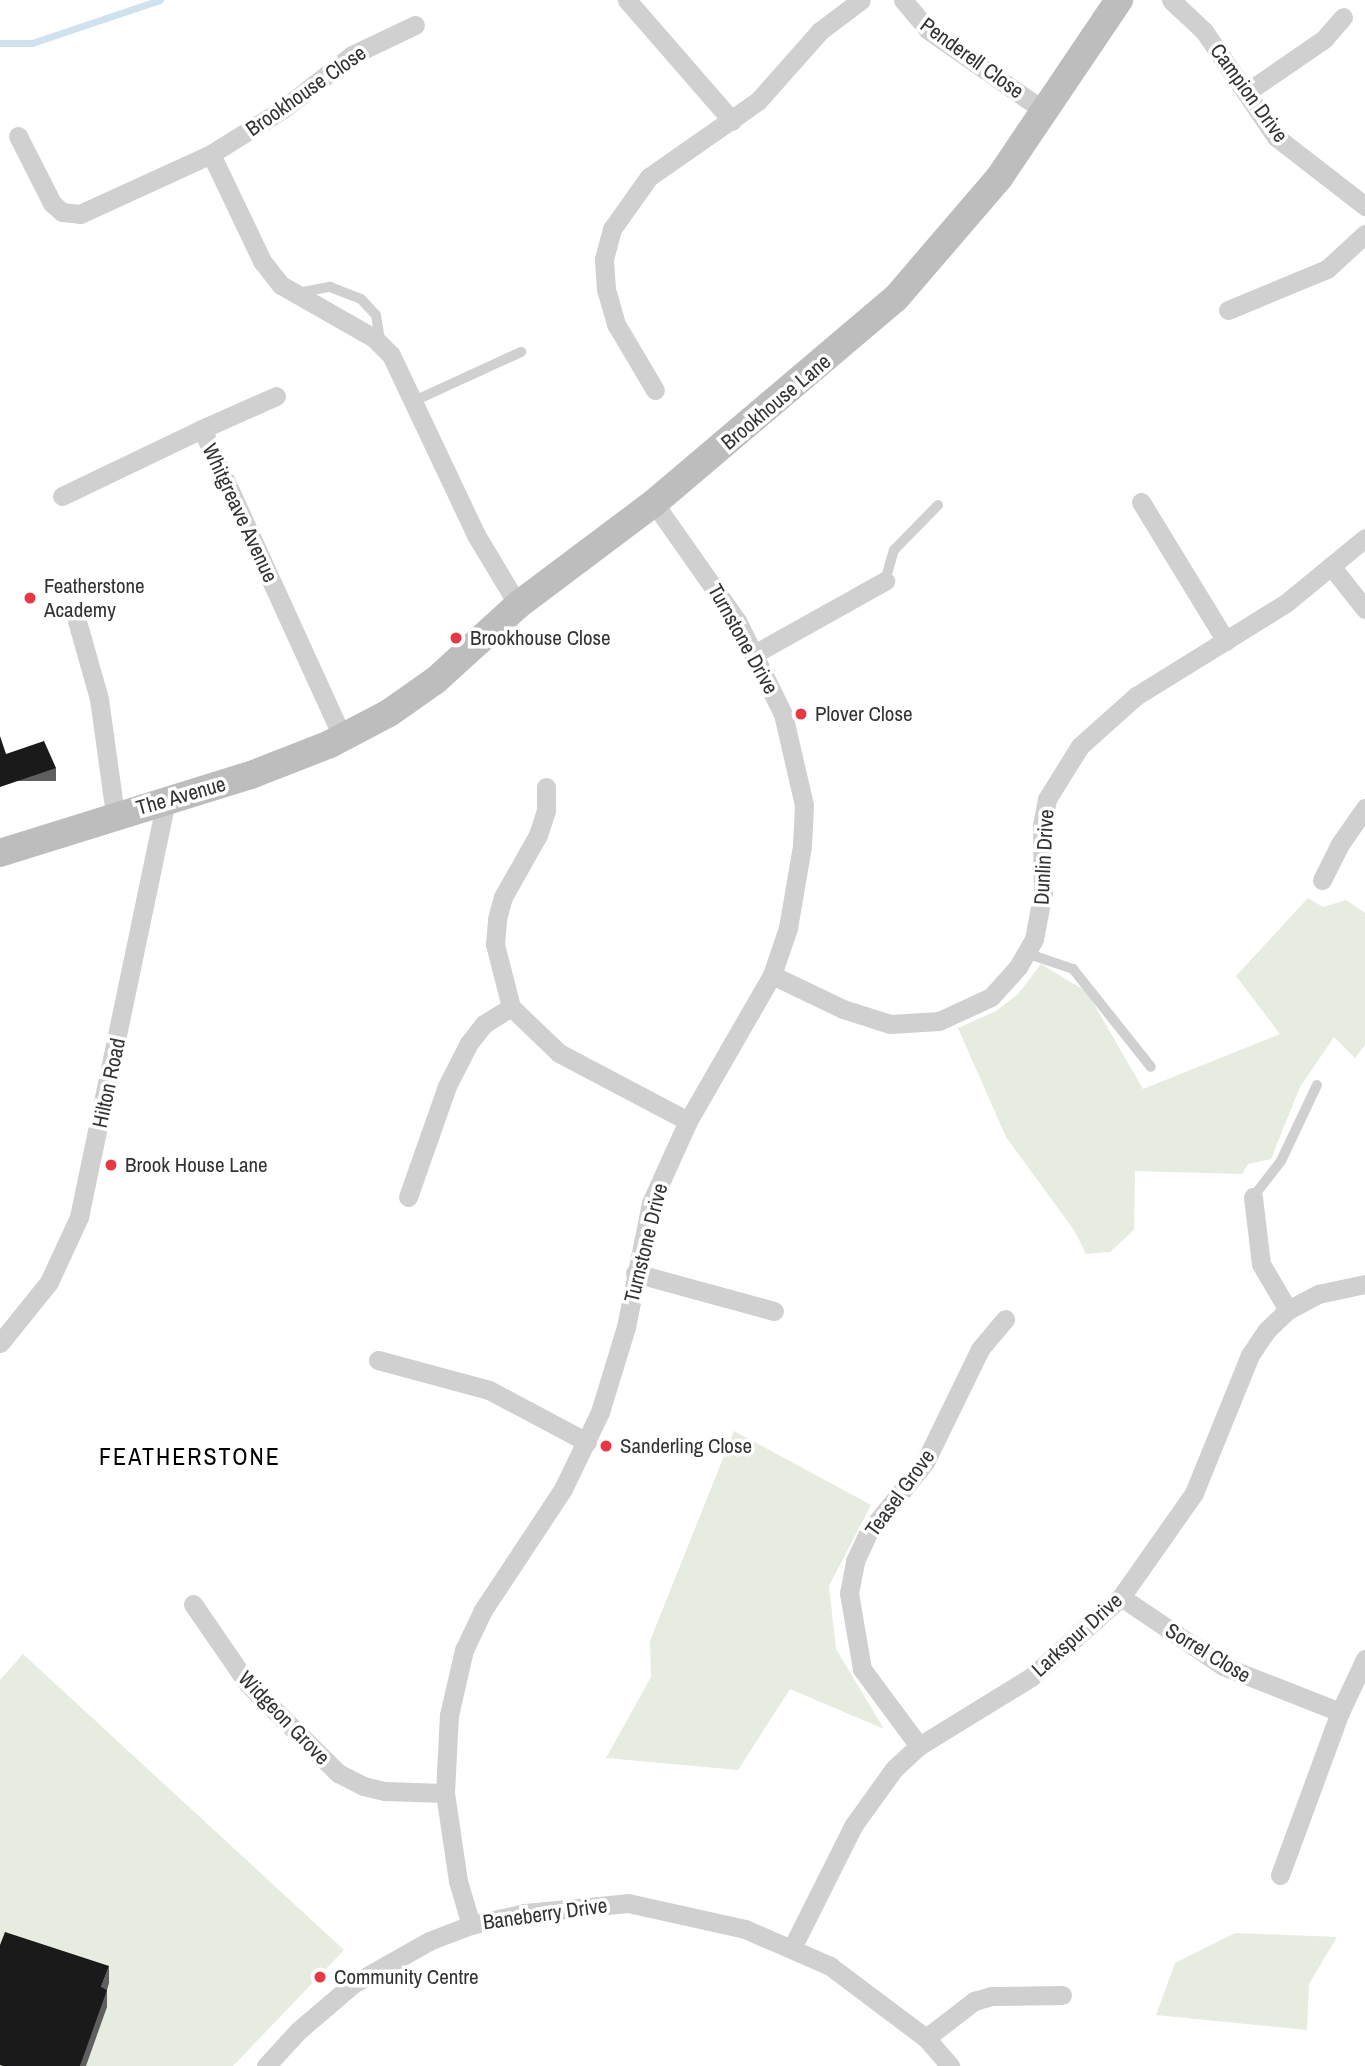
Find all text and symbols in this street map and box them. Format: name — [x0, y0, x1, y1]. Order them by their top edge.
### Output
street label: Penderell Close — [915, 12, 1029, 104]
street label: Campion Drive — [1205, 39, 1293, 147]
street label: Brookhouse Close — [241, 40, 371, 142]
street label: Brookhouse Lane — [716, 349, 836, 455]
street label: Whitgreave Avenue — [197, 439, 283, 587]
place label: Featherstone Academy — [44, 573, 145, 623]
street label: Turnstone Drive — [702, 580, 784, 698]
marker: Featherstone Academy — [22, 590, 38, 606]
place label: Brookhouse Close — [470, 625, 611, 651]
marker: Brookhouse Close — [448, 630, 464, 646]
place label: Plover Close — [815, 701, 913, 727]
marker: Plover Close — [793, 706, 809, 722]
street label: The Avenue — [133, 771, 229, 821]
street label: Dunlin Drive — [1029, 809, 1059, 905]
street label: Hilton Road — [87, 1036, 131, 1130]
place label: Brook House Lane — [125, 1152, 268, 1178]
marker: Brook House Lane — [103, 1157, 119, 1173]
street label: Turnstone Drive — [619, 1181, 673, 1305]
place label: Sanderling Close — [620, 1433, 752, 1459]
marker: Sanderling Close — [598, 1438, 614, 1454]
district label: FEATHERSTONE — [101, 1443, 279, 1471]
street label: Teasel Grove — [860, 1445, 940, 1541]
street label: Larkspur Drive — [1027, 1588, 1127, 1682]
street label: Sorrel Close — [1161, 1618, 1255, 1688]
street label: Widgeon Grove — [233, 1666, 335, 1770]
street label: Baneberry Drive — [481, 1893, 609, 1935]
place label: Community Centre — [334, 1964, 479, 1990]
marker: Community Centre — [312, 1969, 328, 1985]

